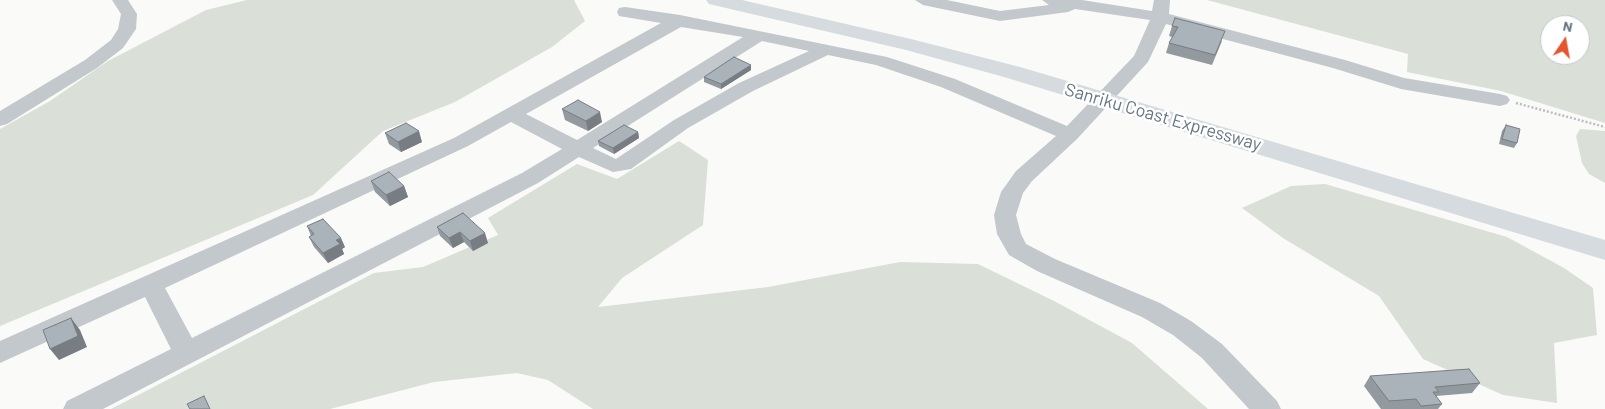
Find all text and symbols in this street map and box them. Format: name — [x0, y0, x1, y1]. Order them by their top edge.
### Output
north arrow — [1540, 15, 1590, 65]
text: N — [1562, 17, 1574, 35]
street label: Sanriku Coast Expressway — [1062, 79, 1264, 155]

